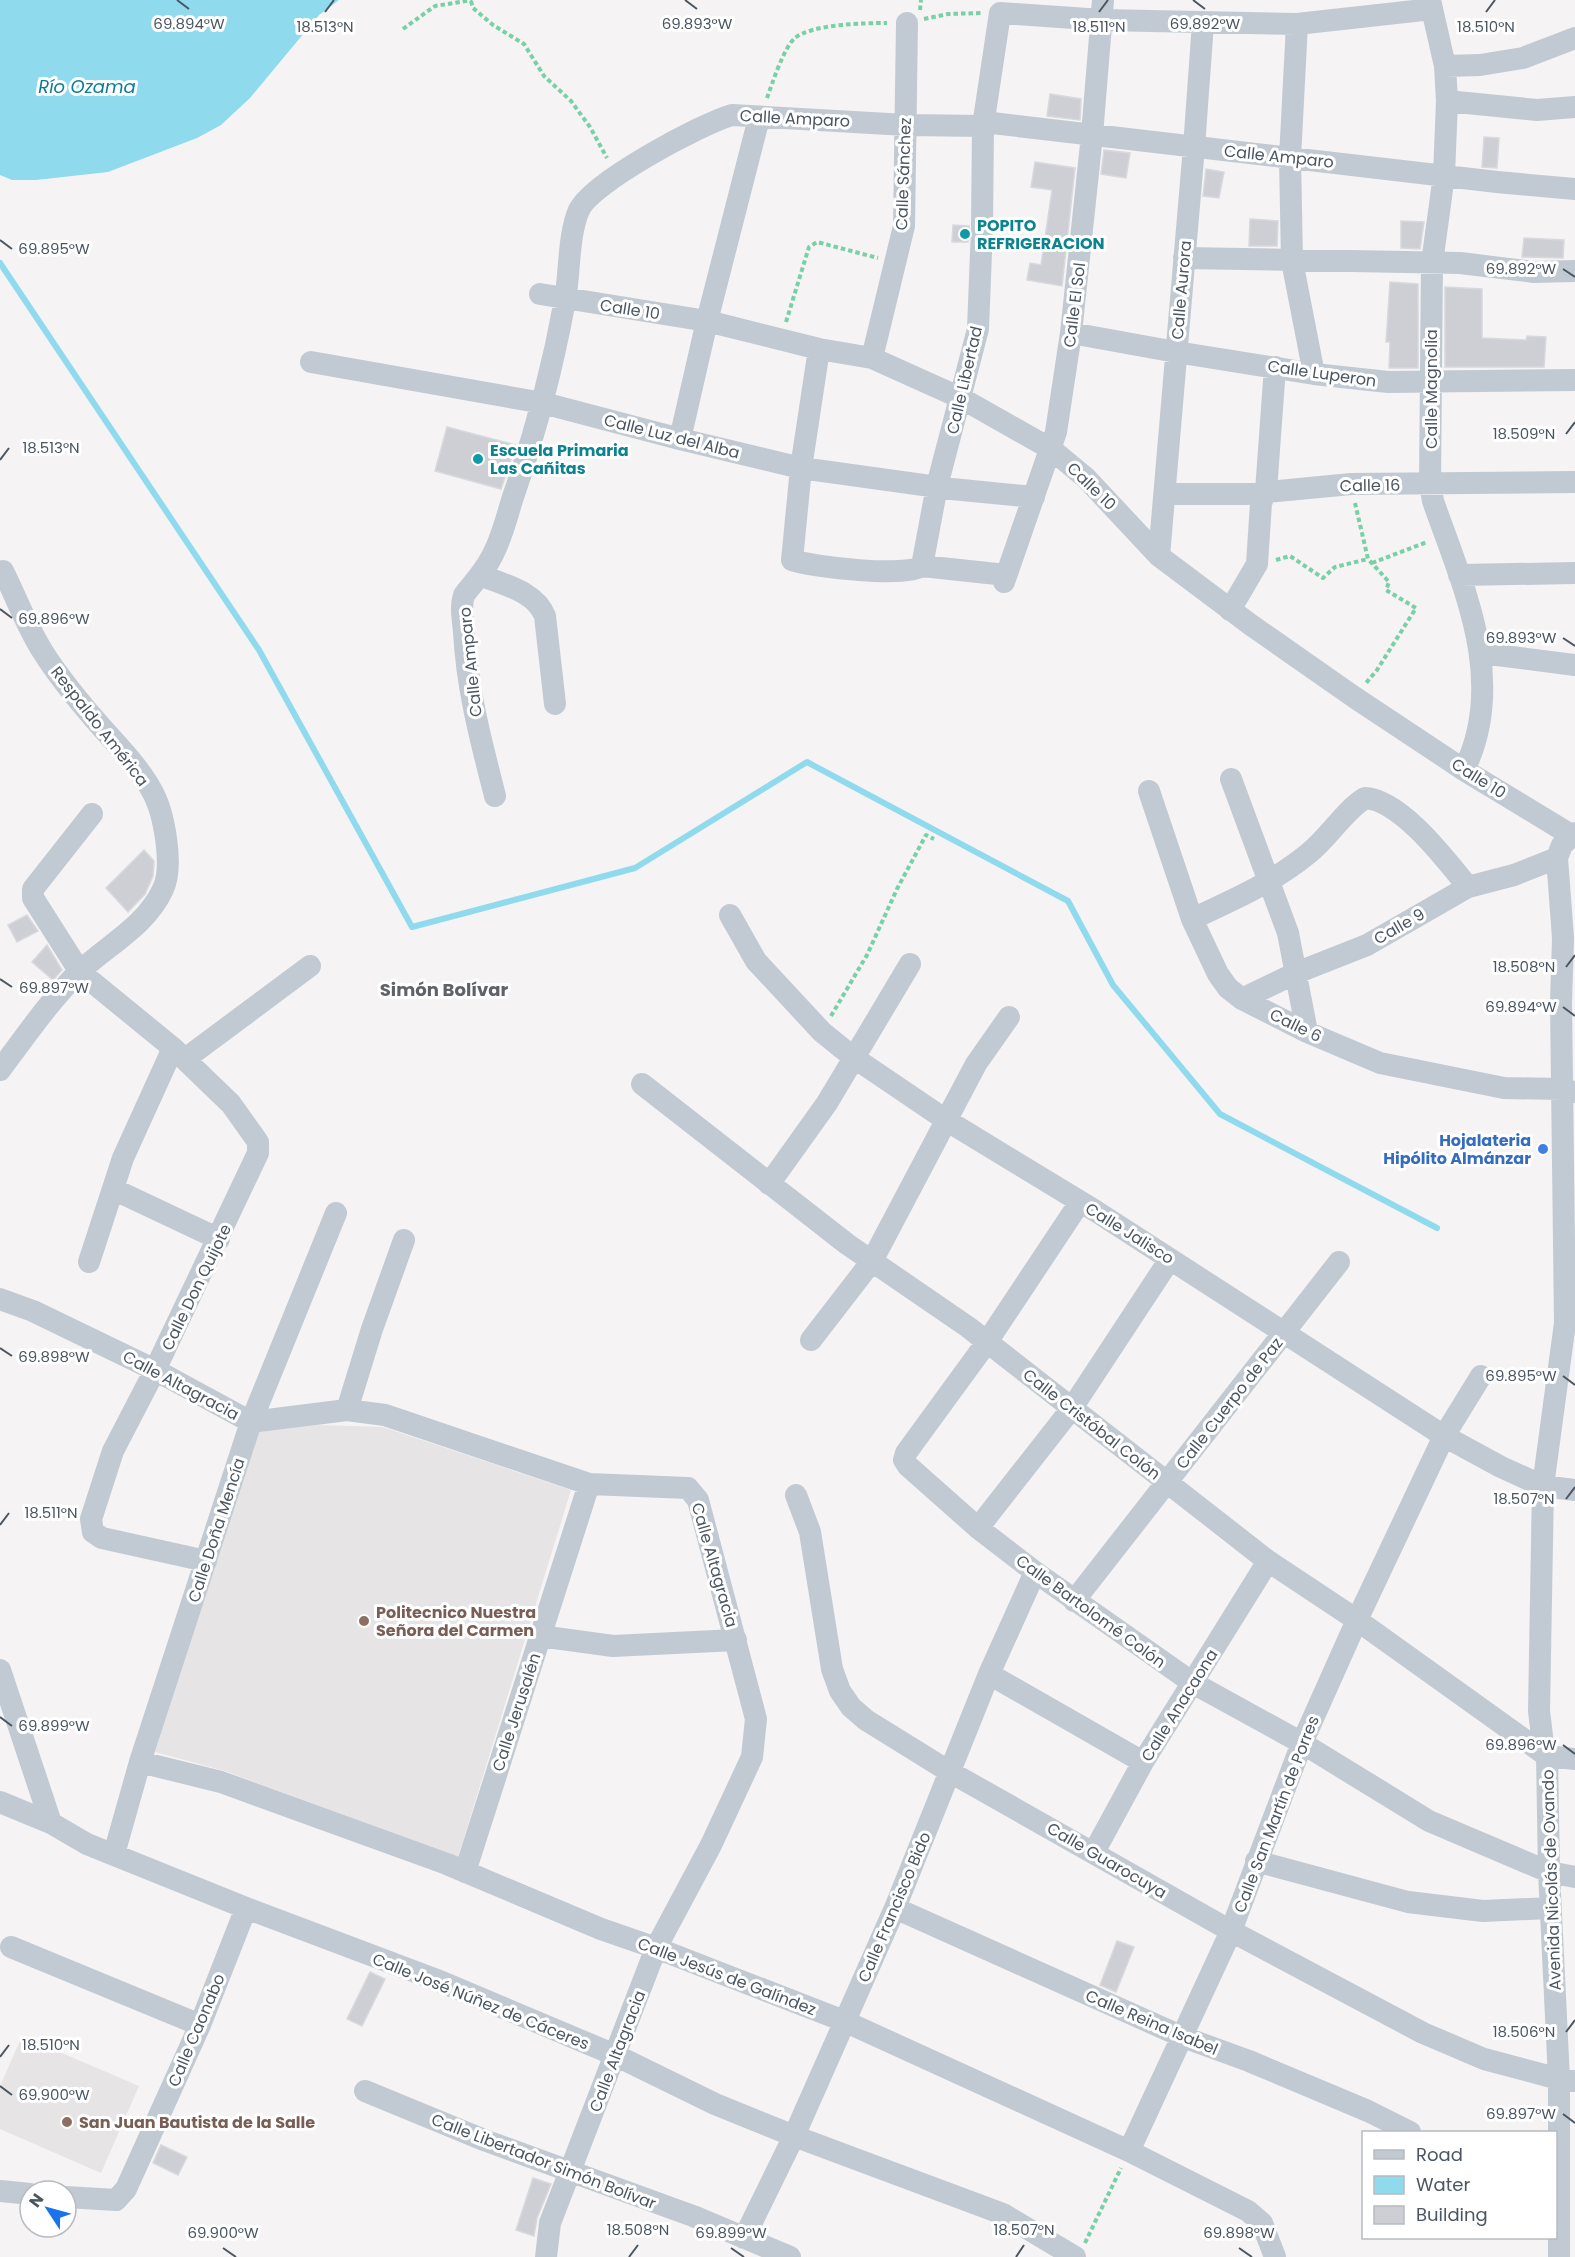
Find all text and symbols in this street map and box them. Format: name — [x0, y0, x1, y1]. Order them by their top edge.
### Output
text: 69.894°W — [153, 13, 225, 34]
text: 69.893°W — [662, 13, 733, 34]
text: 69.892°W — [1170, 13, 1241, 34]
text: 18.513°N — [296, 16, 354, 37]
text: 18.511°N — [1072, 16, 1126, 37]
text: 18.510°N — [1457, 16, 1515, 37]
water label: Río Ozama — [38, 74, 136, 99]
street label: Calle Amparo — [739, 104, 851, 133]
street label: Calle Sánchez — [890, 117, 917, 231]
street label: Calle Amparo — [1223, 139, 1335, 174]
place label: POPITO REFRIGERACION — [977, 214, 1105, 255]
marker: POPITO REFRIGERACION — [958, 227, 972, 241]
text: 69.895°W — [18, 238, 90, 259]
street label: Calle Aurora — [1166, 240, 1197, 340]
text: 69.892°W — [1486, 258, 1557, 279]
street label: Calle El Sol — [1058, 261, 1091, 349]
street label: Calle 10 — [598, 293, 662, 326]
street label: Calle Libertad — [941, 324, 988, 436]
street label: Calle Magnolia — [1420, 329, 1443, 449]
street label: Calle Luperon — [1266, 354, 1378, 393]
street label: Calle Luz del Alba — [602, 408, 742, 464]
text: 18.509°N — [1493, 423, 1555, 444]
text: 18.513°N — [22, 437, 80, 458]
place label: Escuela Primaria Las Cañitas — [490, 439, 629, 480]
marker: Escuela Primaria Las Cañitas — [471, 452, 485, 466]
street label: Calle 10 — [1062, 457, 1121, 516]
street label: Calle 16 — [1340, 473, 1400, 498]
street label: Calle Amparo — [453, 606, 488, 718]
text: 69.896°W — [18, 608, 90, 629]
text: 69.893°W — [1486, 627, 1557, 648]
street label: Respaldo América — [45, 661, 154, 791]
street label: Calle 10 — [1447, 753, 1510, 804]
street label: Calle 9 — [1370, 903, 1429, 950]
text: 18.508°N — [1493, 956, 1555, 977]
text: 69.897°W — [19, 977, 89, 998]
district label: Simón Bolívar — [380, 977, 509, 1002]
text: 69.894°W — [1485, 996, 1557, 1017]
street label: Calle 6 — [1266, 1003, 1326, 1048]
place label: Hojalateria Hipólito Almánzar — [1383, 1129, 1531, 1170]
marker: Hojalateria Hipólito Almánzar — [1536, 1142, 1550, 1156]
street label: Calle Jalisco — [1081, 1197, 1179, 1270]
street label: Calle Don Quijote — [156, 1220, 237, 1354]
street label: Calle Cuerpo de Paz — [1171, 1333, 1288, 1474]
street label: Calle Altagracia — [119, 1345, 243, 1426]
text: 69.898°W — [18, 1346, 90, 1367]
street label: Calle Cristóbal Colón — [1018, 1363, 1165, 1485]
text: 69.895°W — [1485, 1365, 1557, 1386]
street label: Calle Doña Mencía — [182, 1455, 251, 1605]
text: 18.507°N — [1493, 1488, 1555, 1509]
street label: Calle Altagracia — [686, 1500, 743, 1630]
text: 18.511°N — [24, 1502, 78, 1523]
street label: Calle Bartolomé Colón — [1011, 1549, 1170, 1674]
place label: Politecnico Nuestra Señora del Carmen — [376, 1601, 536, 1642]
marker: Politecnico Nuestra Señora del Carmen — [357, 1614, 371, 1628]
street label: Calle Anacaona — [1136, 1645, 1223, 1766]
street label: Calle Jerusalén — [487, 1650, 546, 1774]
street label: Calle San Martín de Porres — [1228, 1712, 1325, 1916]
text: 69.899°W — [18, 1715, 90, 1736]
text: 69.896°W — [1485, 1734, 1557, 1755]
street label: Avenida Nicolás de Ovando — [1536, 1769, 1567, 1991]
street label: Calle Guarocuya — [1043, 1817, 1171, 1904]
street label: Calle Francisco Bido — [852, 1828, 937, 1986]
street label: Calle Jesús de Galíndez — [634, 1932, 819, 2021]
street label: Calle José Núñez de Cáceres — [369, 1947, 593, 2056]
street label: Calle Caonabo — [162, 1970, 231, 2090]
street label: Calle Reina Isabel — [1082, 1984, 1222, 2061]
street label: Calle Altagracia — [584, 1987, 651, 2115]
text: 18.506°N — [1493, 2021, 1555, 2042]
text: 18.510°N — [22, 2034, 80, 2055]
text: 69.900°W — [18, 2084, 90, 2105]
text: 69.897°W — [1486, 2103, 1556, 2124]
street label: Calle Libertador Simón Bolívar — [428, 2108, 660, 2215]
place label: San Juan Bautista de la Salle — [79, 2111, 315, 2134]
marker: San Juan Bautista de la Salle — [60, 2115, 74, 2129]
legend — [1362, 2131, 1557, 2239]
text: Road — [1416, 2142, 1463, 2167]
text: Water — [1416, 2172, 1470, 2197]
north arrow — [18, 2179, 78, 2239]
text: N — [23, 2189, 49, 2212]
text: Building — [1416, 2202, 1488, 2227]
text: 18.508°N — [607, 2219, 669, 2240]
text: 18.507°N — [993, 2219, 1055, 2240]
text: 69.900°W — [187, 2222, 259, 2243]
text: 69.899°W — [695, 2222, 767, 2243]
text: 69.898°W — [1203, 2222, 1275, 2243]

